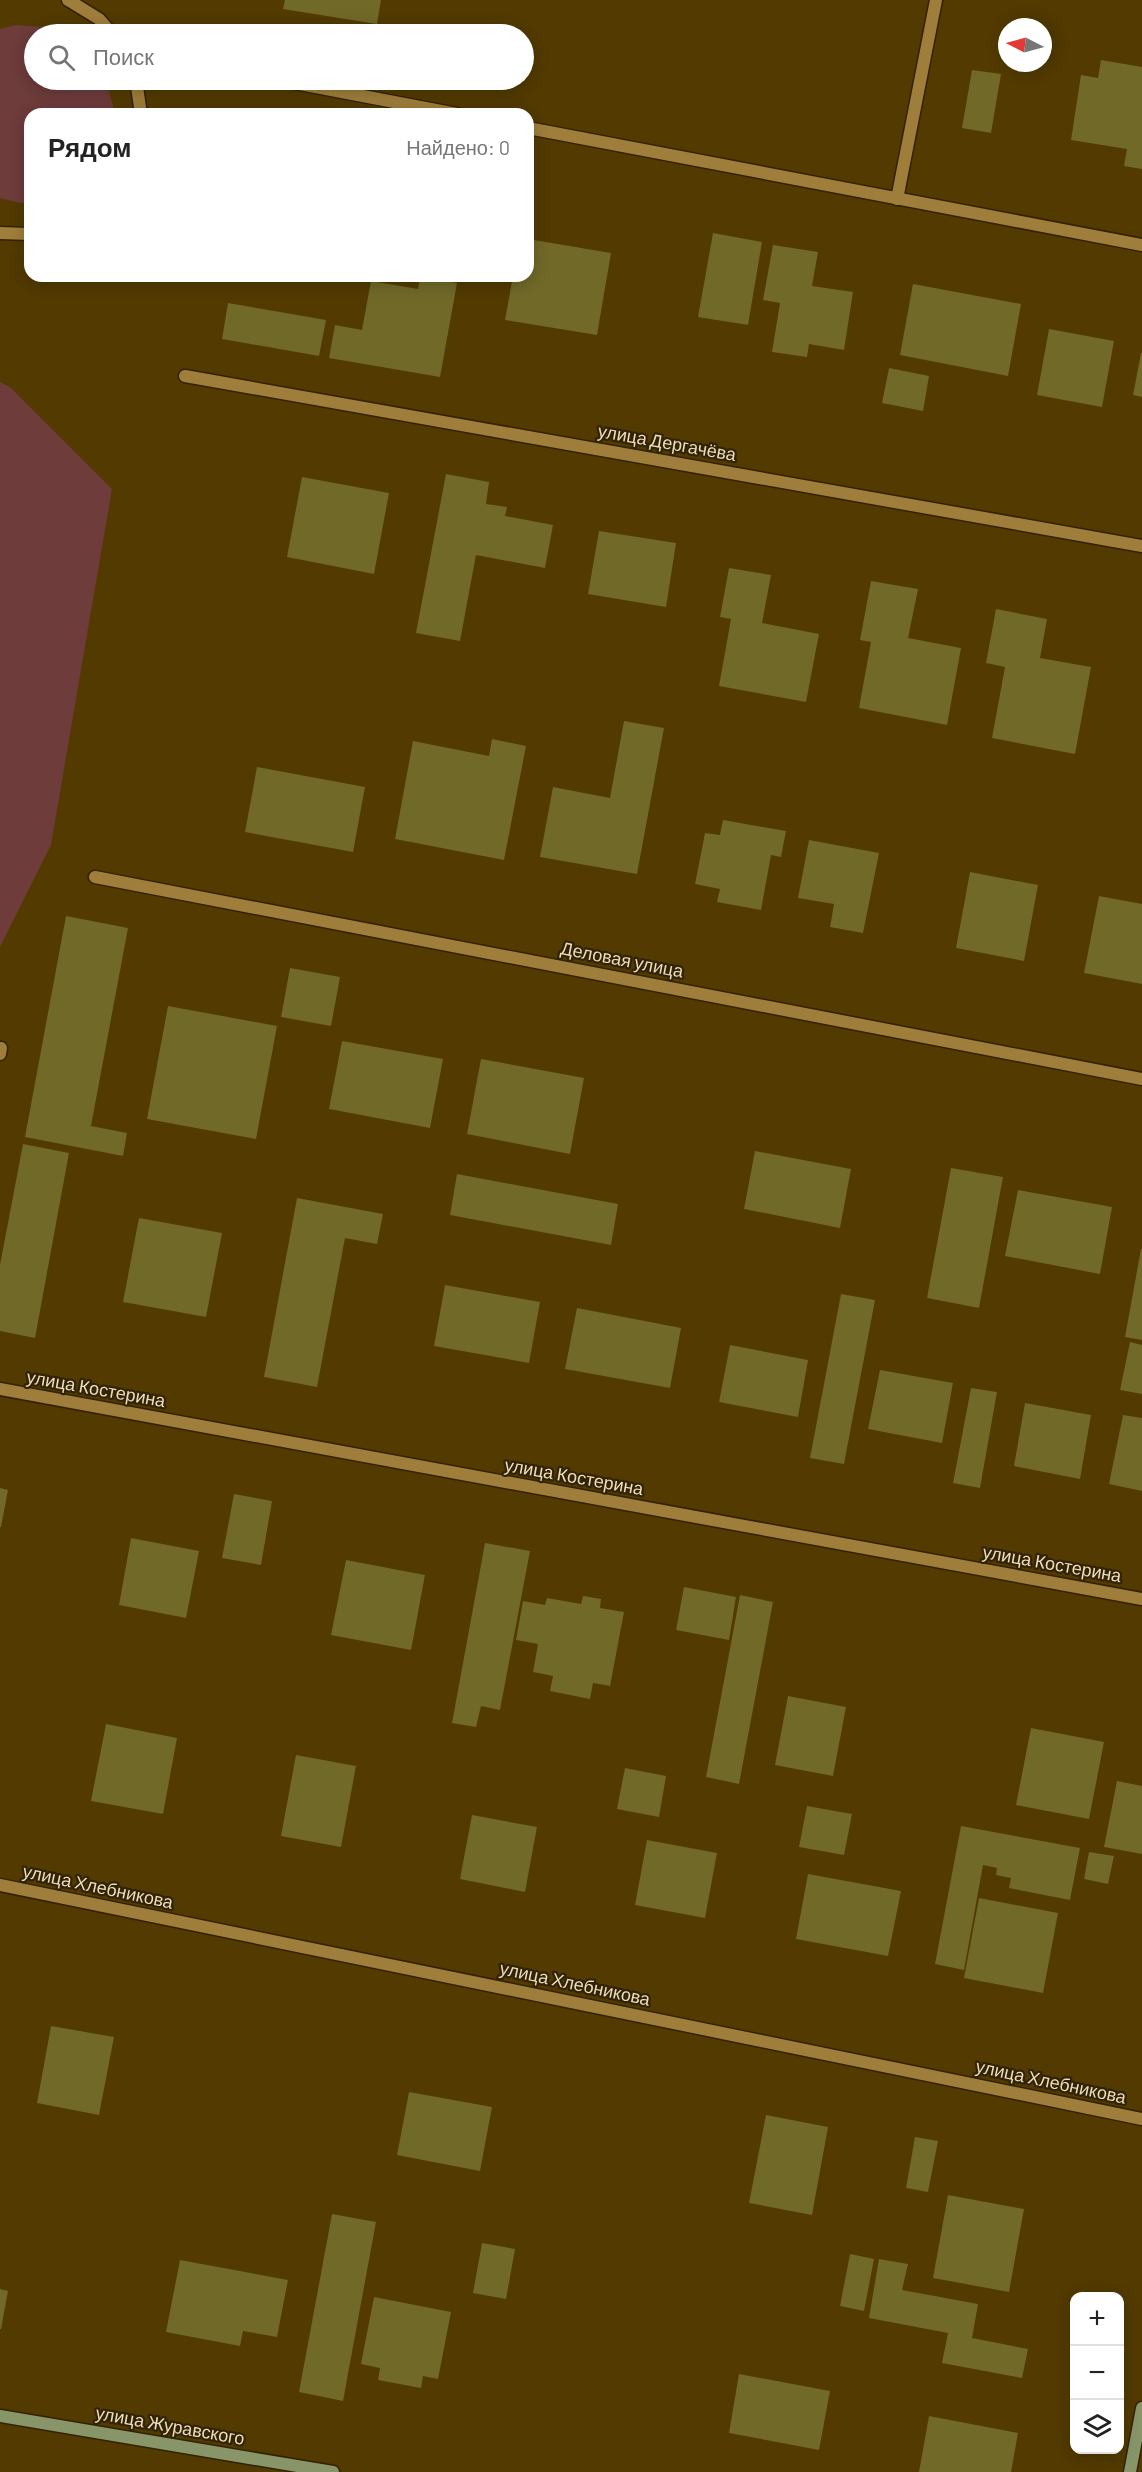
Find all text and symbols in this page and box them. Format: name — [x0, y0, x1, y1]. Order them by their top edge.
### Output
north arrow — [998, 18, 1052, 72]
search box — [24, 24, 534, 90]
icon: search — [45, 41, 78, 74]
text: Поиск — [93, 43, 154, 69]
text: Рядом — [48, 131, 131, 162]
text: Найдено: 0 — [406, 135, 510, 159]
street label: улица Дергачёва — [596, 419, 739, 465]
street label: Деловая улица — [559, 936, 686, 982]
street label: улица Костерина — [25, 1365, 168, 1411]
street label: улица Костерина — [503, 1453, 646, 1499]
street label: улица Костерина — [981, 1540, 1124, 1586]
street label: улица Хлебникова — [21, 1859, 176, 1913]
street label: улица Хлебникова — [498, 1956, 653, 2010]
street label: улица Хлебникова — [974, 2054, 1129, 2108]
map controls — [1070, 2292, 1124, 2454]
button: + — [1070, 2292, 1124, 2346]
button: − — [1070, 2346, 1124, 2400]
button: layers — [1070, 2400, 1124, 2454]
street label: улица Журавского — [94, 2401, 246, 2449]

